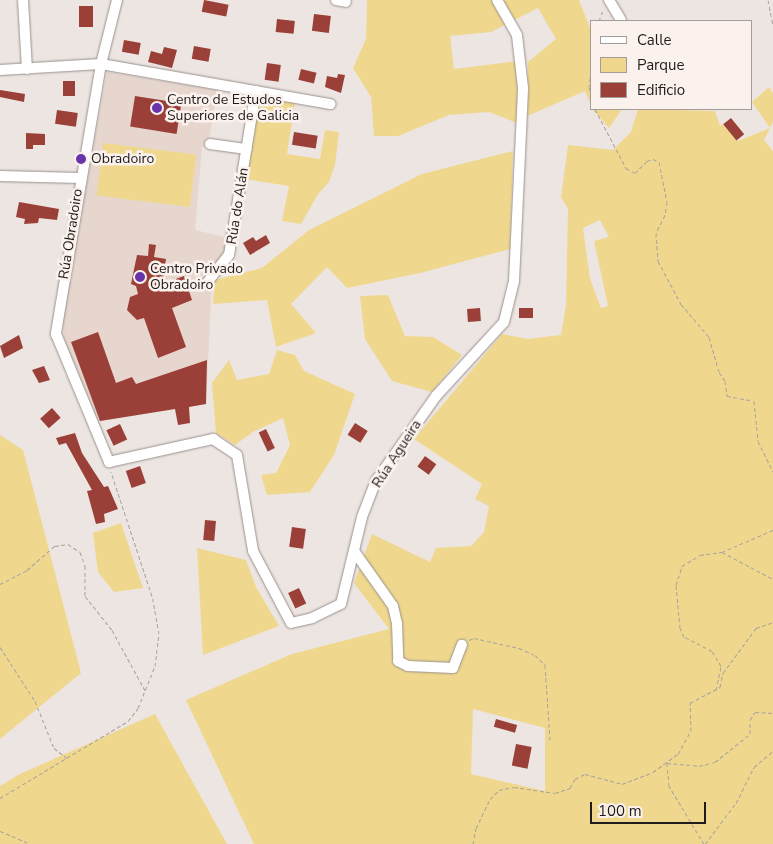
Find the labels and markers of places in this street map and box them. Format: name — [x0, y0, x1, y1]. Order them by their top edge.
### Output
place label: Centro de Estudos Superiores de Galicia — [167, 92, 299, 124]
marker: Centro de Estudos Superiores de Galicia — [151, 102, 163, 114]
place label: Obradoiro — [91, 151, 154, 167]
marker: Obradoiro — [75, 153, 87, 165]
place label: Centro Privado Obradoiro — [150, 261, 243, 294]
marker: Centro Privado Obradoiro — [134, 271, 146, 283]

